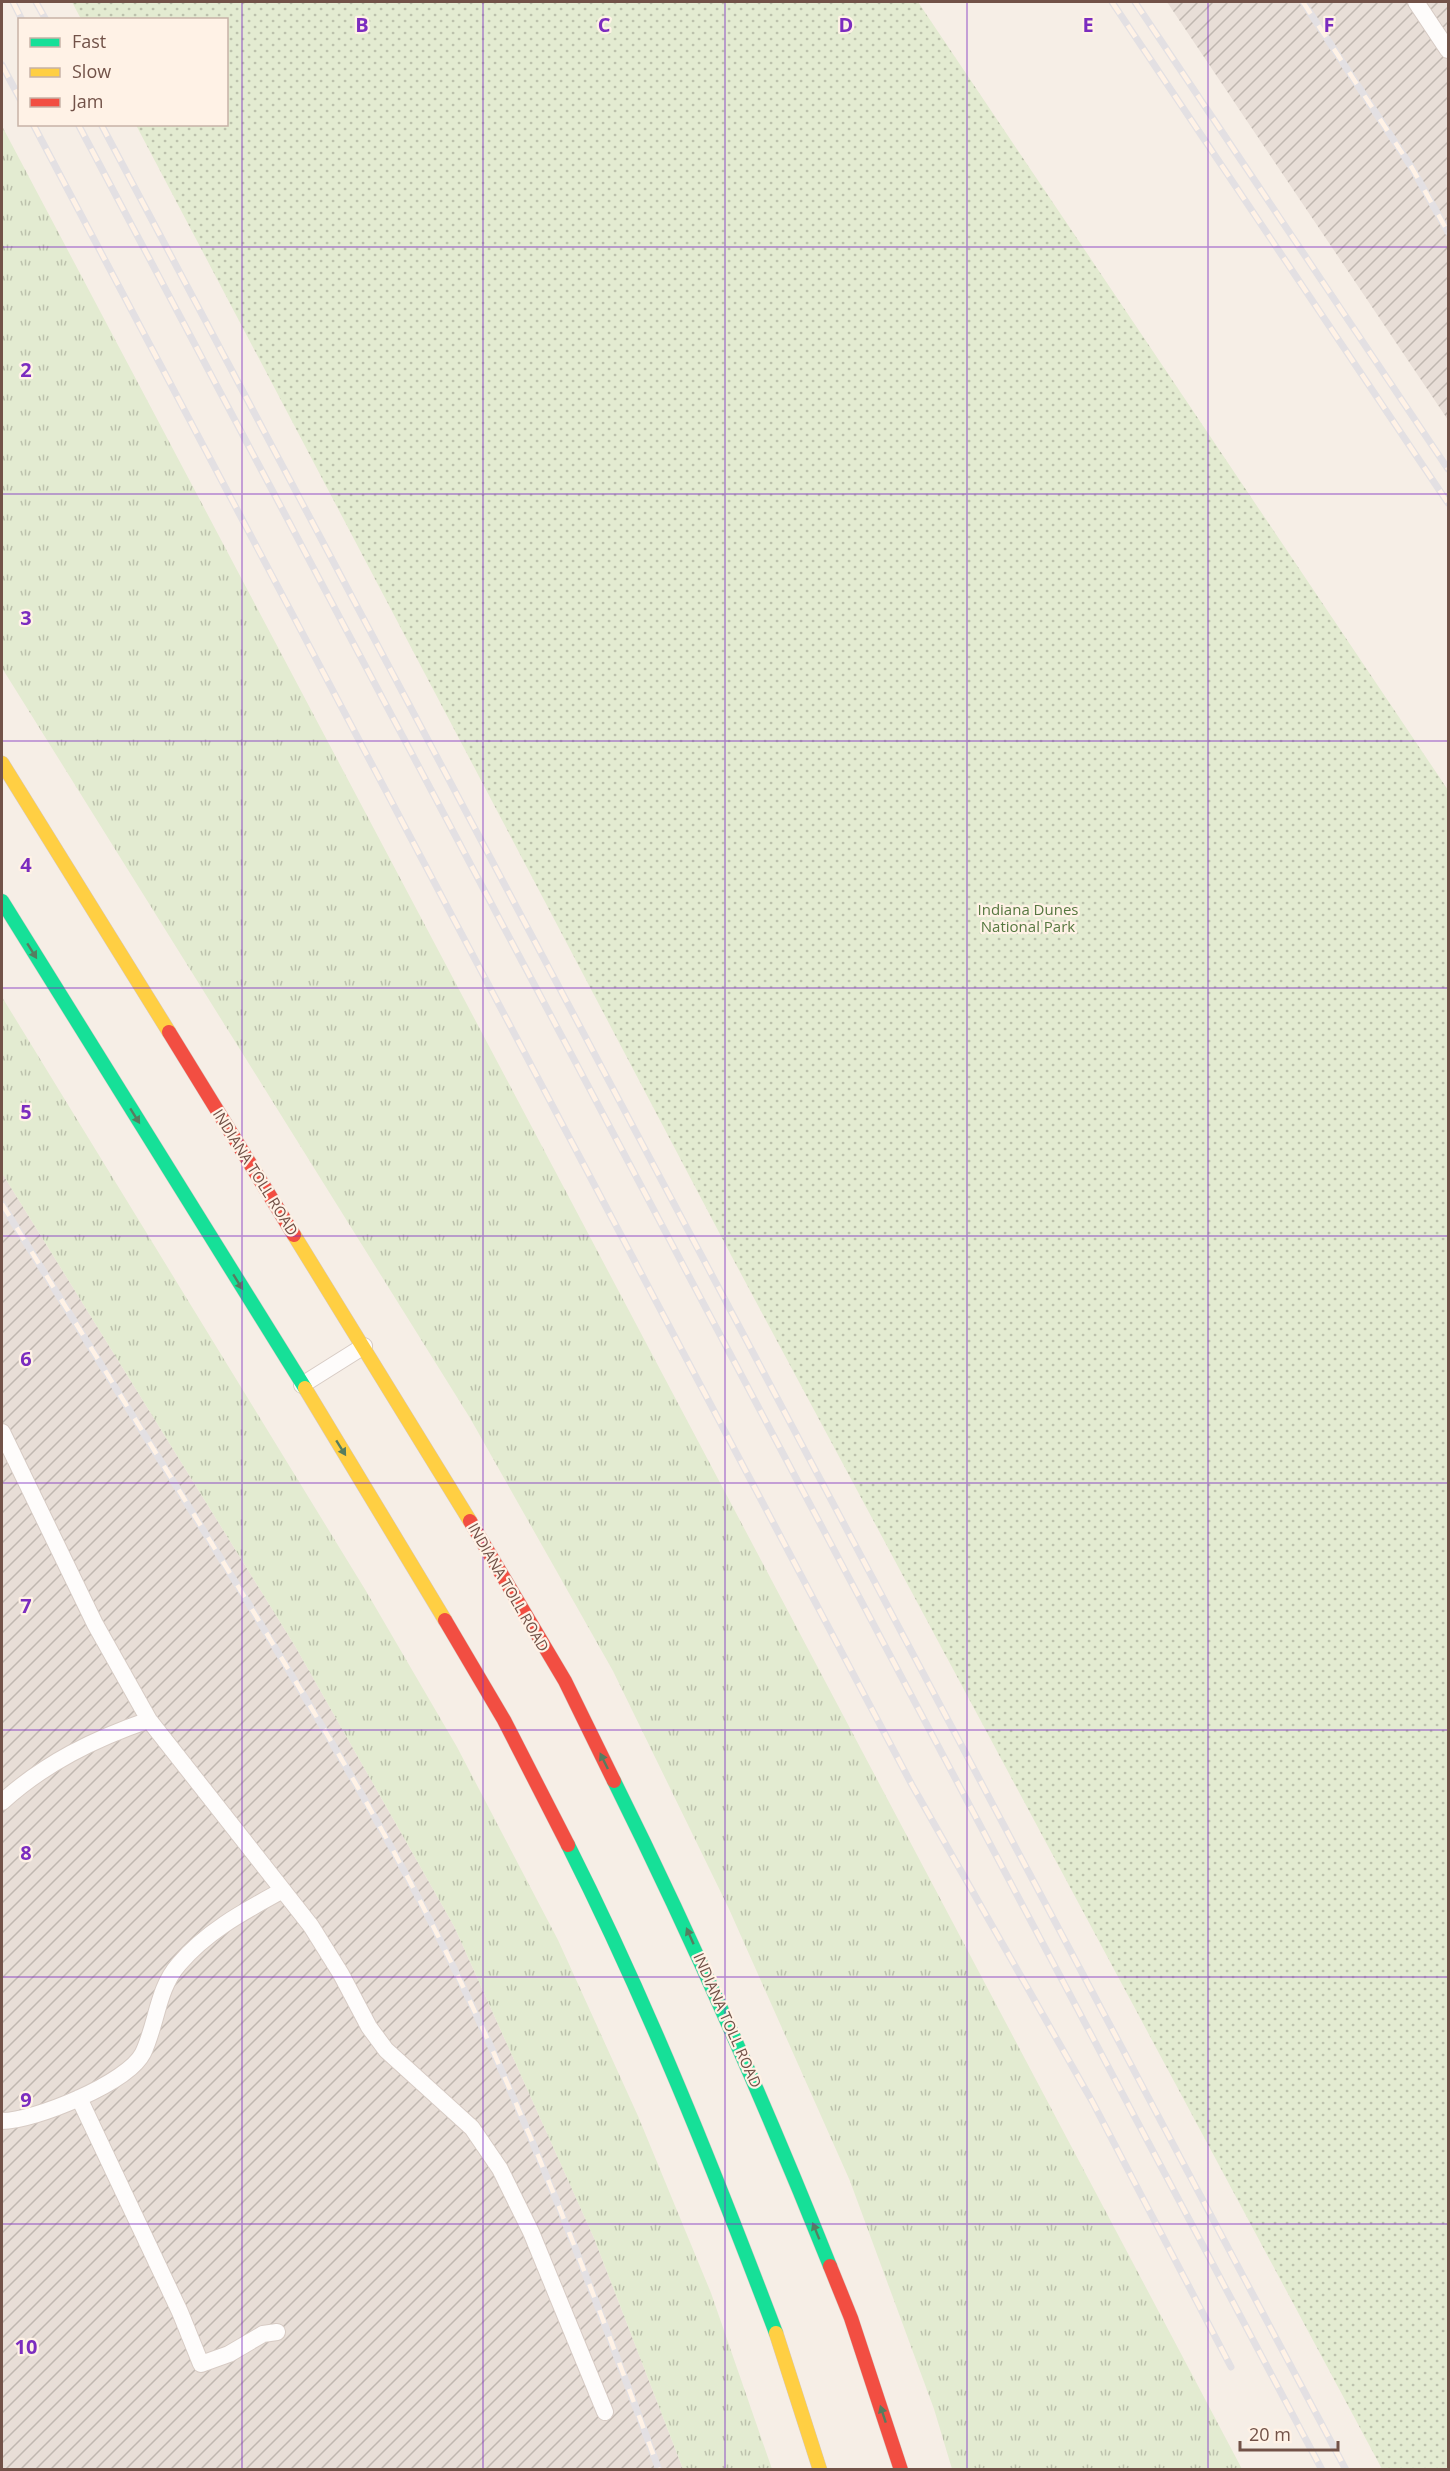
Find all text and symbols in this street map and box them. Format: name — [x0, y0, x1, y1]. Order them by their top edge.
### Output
text: B — [355, 11, 369, 38]
text: C — [598, 11, 611, 38]
text: D — [839, 11, 853, 38]
text: E — [1082, 11, 1094, 38]
text: F — [1324, 11, 1334, 38]
legend — [18, 18, 228, 126]
text: Fast — [72, 29, 106, 53]
text: Slow — [72, 59, 111, 83]
text: Jam — [70, 89, 104, 113]
text: 2 — [20, 356, 32, 383]
text: 3 — [20, 604, 32, 631]
text: 4 — [20, 851, 32, 878]
park label: Indiana Dunes National Park — [978, 899, 1078, 936]
one-way arrow — [27, 943, 38, 959]
text: 5 — [20, 1098, 32, 1125]
street label: INDIANA TOLL ROAD — [209, 1105, 303, 1239]
one-way arrow — [130, 1108, 141, 1125]
one-way arrow — [233, 1274, 244, 1290]
text: 6 — [20, 1345, 32, 1372]
one-way arrow — [336, 1439, 347, 1456]
street label: INDIANA TOLL ROAD — [464, 1519, 554, 1655]
text: 7 — [20, 1592, 32, 1619]
one-way arrow — [599, 1752, 609, 1769]
text: 8 — [20, 1839, 32, 1866]
one-way arrow — [685, 1926, 695, 1944]
street label: INDIANA TOLL ROAD — [689, 1949, 767, 2091]
text: 9 — [20, 2086, 32, 2113]
one-way arrow — [811, 2221, 821, 2239]
text: 10 — [15, 2333, 37, 2360]
one-way arrow — [877, 2405, 887, 2423]
scale bar — [1240, 2414, 1338, 2452]
text: 20 m — [1249, 2422, 1291, 2446]

